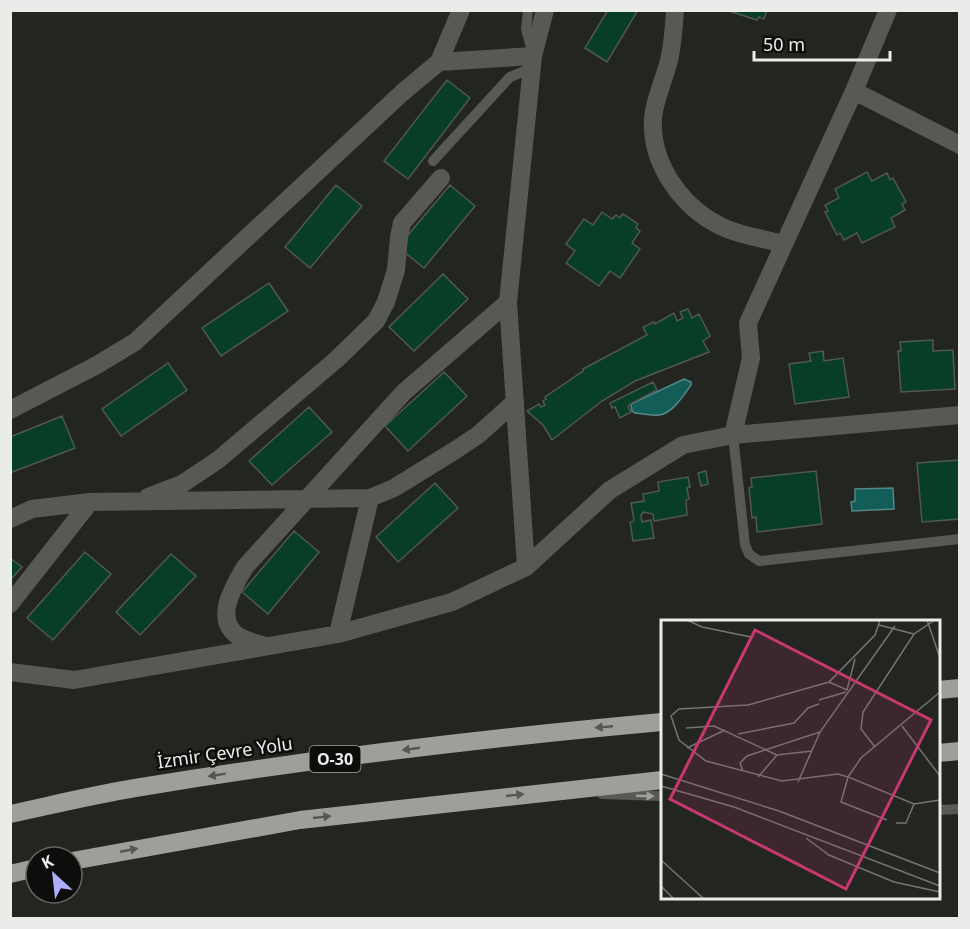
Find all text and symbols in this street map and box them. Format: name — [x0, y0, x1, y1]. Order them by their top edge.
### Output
scale bar — [754, 24, 890, 62]
text: 50 m — [763, 32, 805, 56]
inset map — [661, 620, 940, 899]
one-way arrow — [595, 722, 614, 732]
street label: İzmir Çevre Yolu — [156, 731, 294, 773]
one-way arrow — [401, 744, 420, 753]
road number: O-30 — [310, 746, 360, 772]
one-way arrow — [208, 771, 227, 780]
one-way arrow — [506, 790, 525, 800]
one-way arrow — [635, 791, 654, 800]
one-way arrow — [312, 812, 331, 822]
north arrow — [24, 845, 84, 905]
one-way arrow — [120, 845, 139, 854]
text: K — [37, 849, 57, 874]

